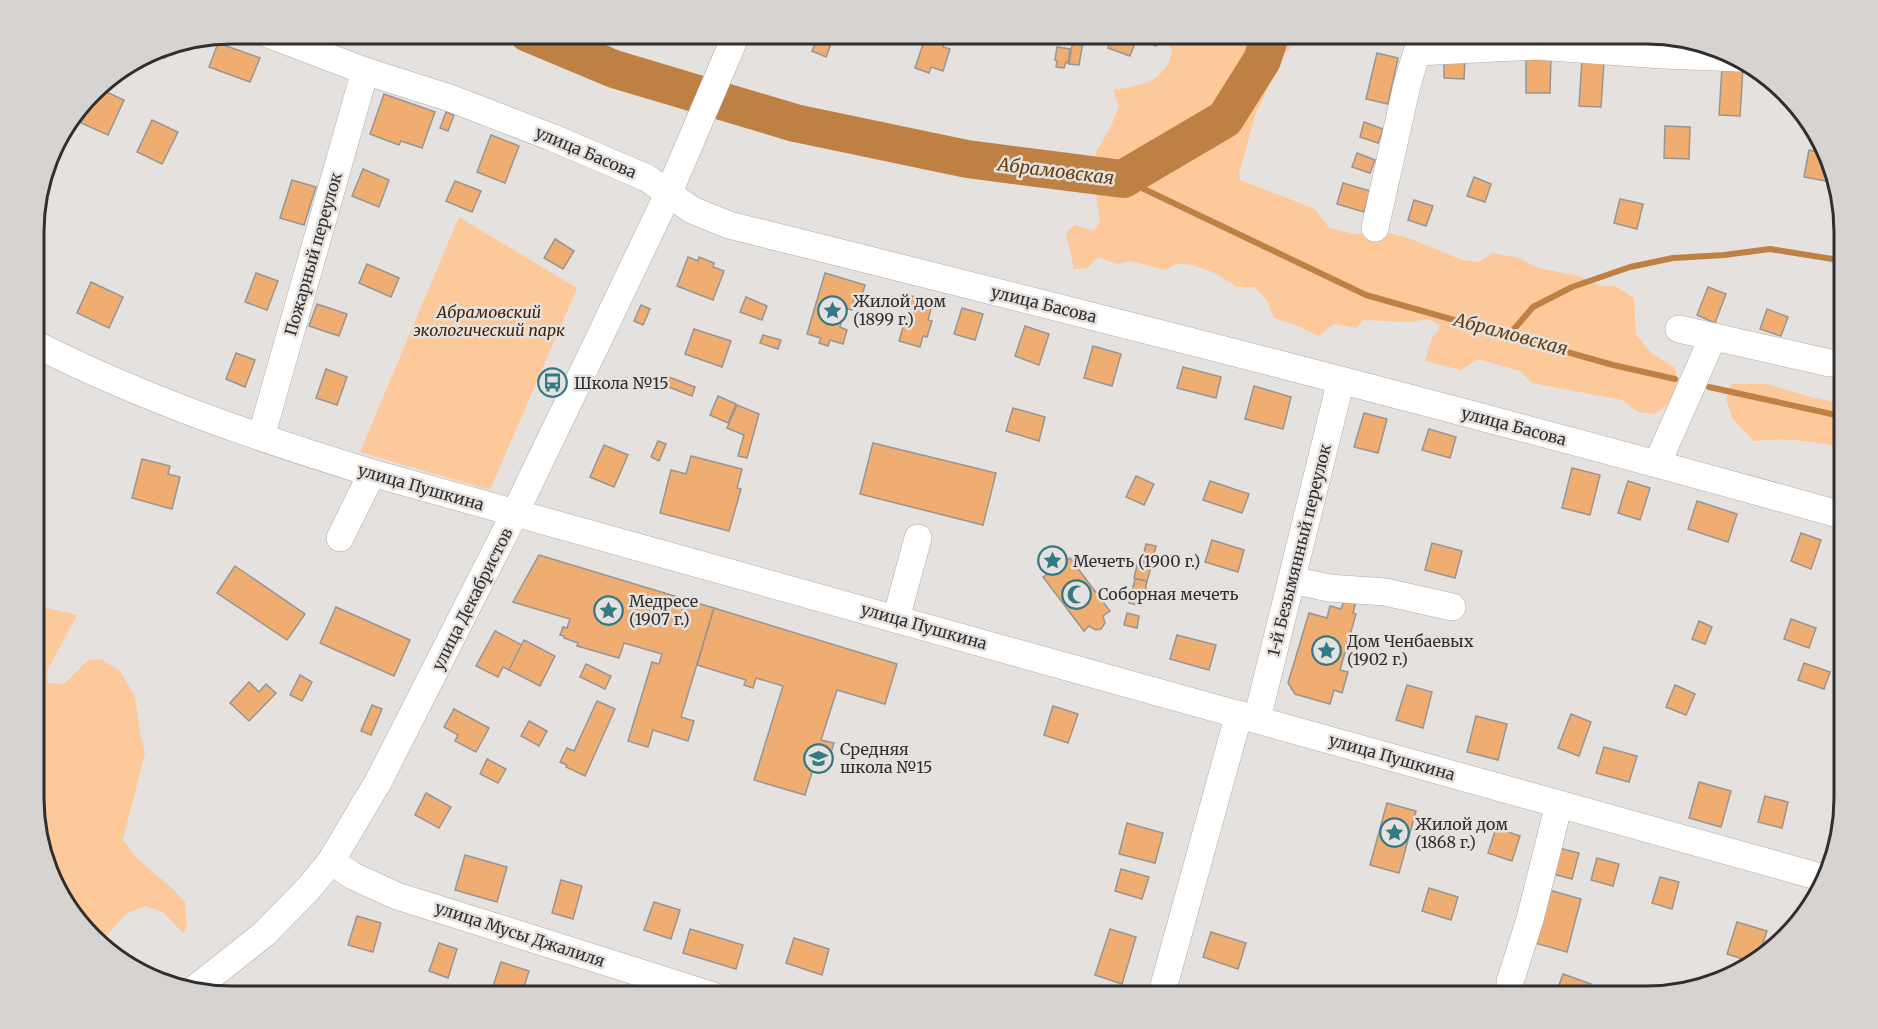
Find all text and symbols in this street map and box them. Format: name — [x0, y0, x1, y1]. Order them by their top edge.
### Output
street label: улица Басова — [532, 122, 640, 182]
water label: Абрамовская — [995, 152, 1115, 190]
street label: Пожарный переулок — [280, 170, 346, 338]
street label: улица Басова — [989, 281, 1099, 327]
place label: Жилой дом (1899 г.) — [853, 291, 946, 329]
place icon: Жилой дом (1899 г.) — [816, 294, 848, 326]
park label: Абрамовский экологический парк — [413, 302, 565, 340]
water label: Абрамовская — [1450, 307, 1570, 360]
bus stop icon: Школа №15 — [537, 367, 569, 399]
place label: Школа №15 — [574, 373, 669, 393]
street label: улица Басова — [1459, 402, 1569, 450]
street label: 1-й Безымянный переулок — [1263, 442, 1335, 658]
street label: улица Пушкина — [356, 459, 487, 515]
street label: улица Декабристов — [427, 524, 517, 674]
place icon: Мечеть (1900 г.) — [1036, 545, 1068, 577]
place label: Мечеть (1900 г.) — [1073, 551, 1200, 571]
mosque icon: Соборная мечеть — [1061, 578, 1093, 610]
place label: Соборная мечеть — [1098, 584, 1239, 604]
place label: Медресе (1907 г.) — [629, 591, 698, 629]
place icon: Медресе (1907 г.) — [592, 594, 624, 626]
street label: улица Пушкина — [859, 598, 990, 654]
place label: Дом Ченбаевых (1902 г.) — [1347, 631, 1474, 669]
place icon: Дом Ченбаевых (1902 г.) — [1310, 634, 1342, 666]
street label: улица Пушкина — [1327, 729, 1458, 785]
place label: Средняя школа №15 — [840, 739, 932, 777]
school or university icon: Средняя школа №15 — [803, 742, 835, 774]
place label: Жилой дом (1868 г.) — [1415, 814, 1508, 852]
place icon: Жилой дом (1868 г.) — [1378, 817, 1410, 849]
street label: улица Мусы Джалиля — [433, 897, 607, 971]

